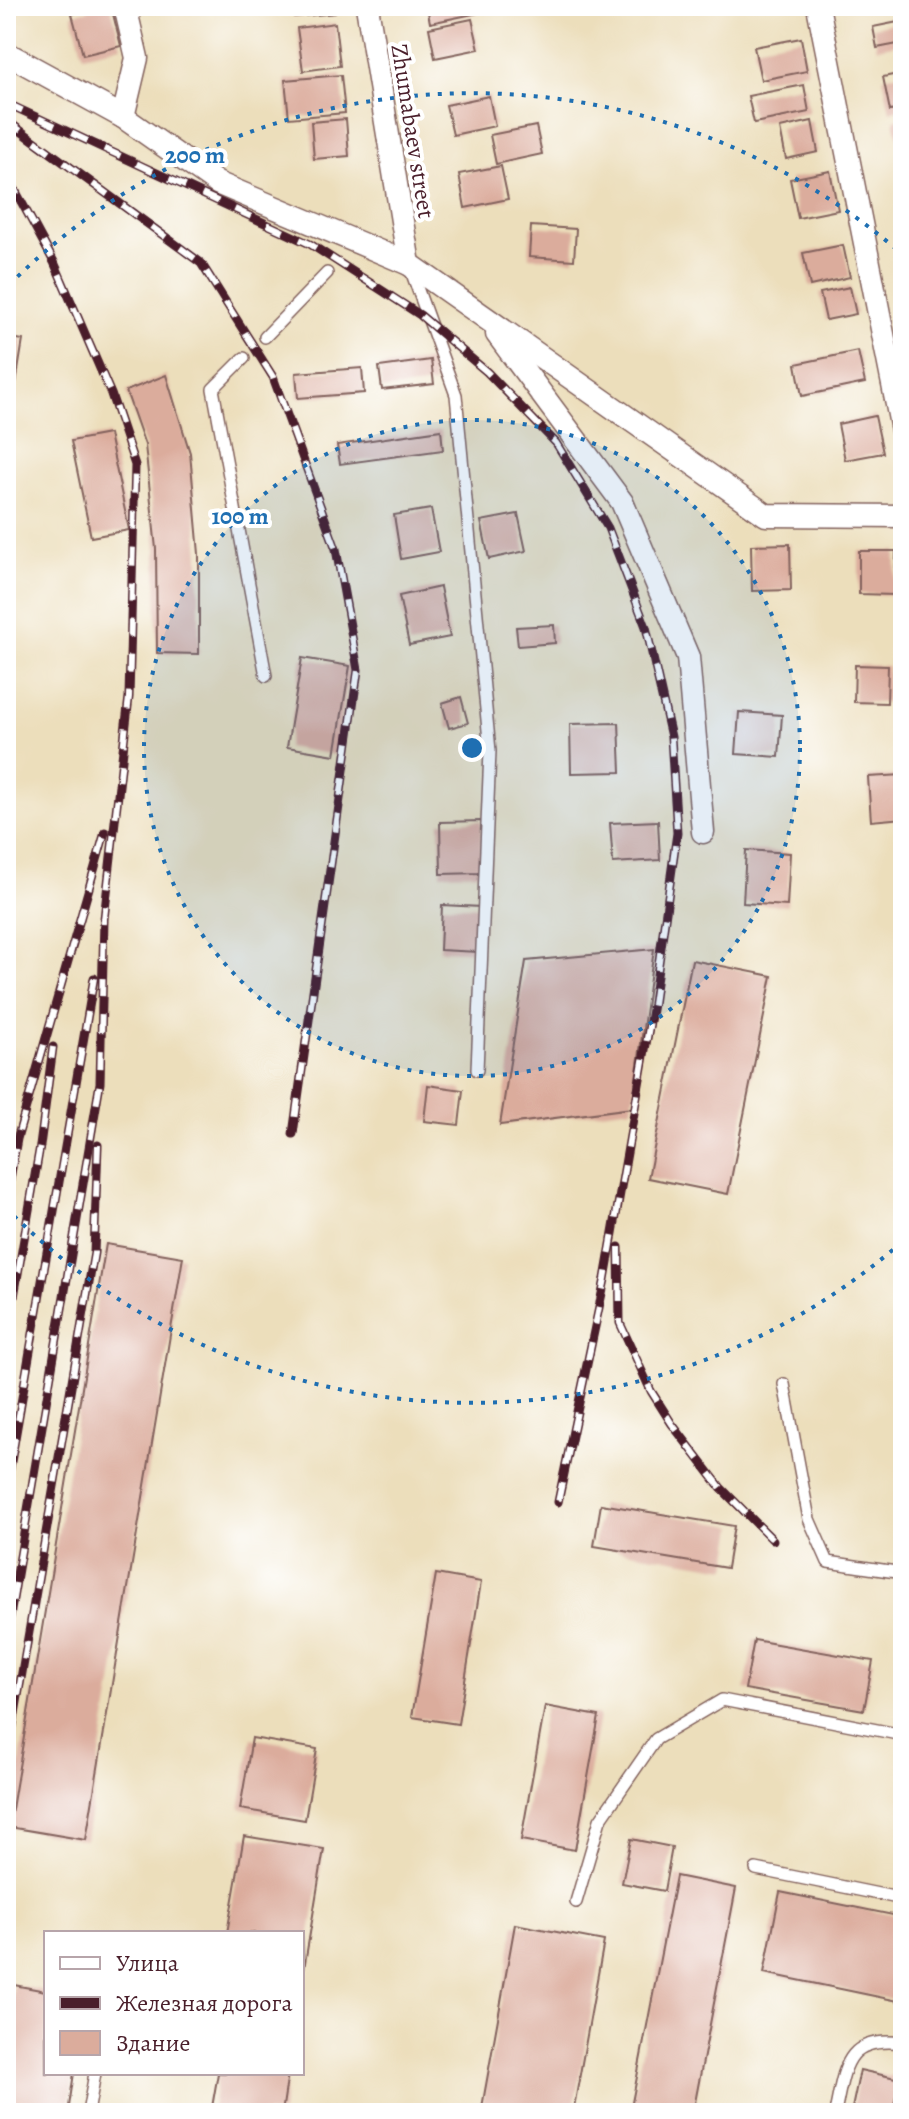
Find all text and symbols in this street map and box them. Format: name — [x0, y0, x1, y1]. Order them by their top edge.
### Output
street label: Zhumabaev street — [383, 42, 443, 221]
text: 200 m — [165, 139, 225, 171]
text: 100 m — [211, 500, 269, 532]
centre of rings — [458, 734, 486, 762]
legend — [44, 1931, 304, 2075]
text: Улица — [116, 1947, 179, 1979]
text: Железная дорога — [116, 1987, 292, 2019]
text: Здание — [116, 2027, 191, 2059]

